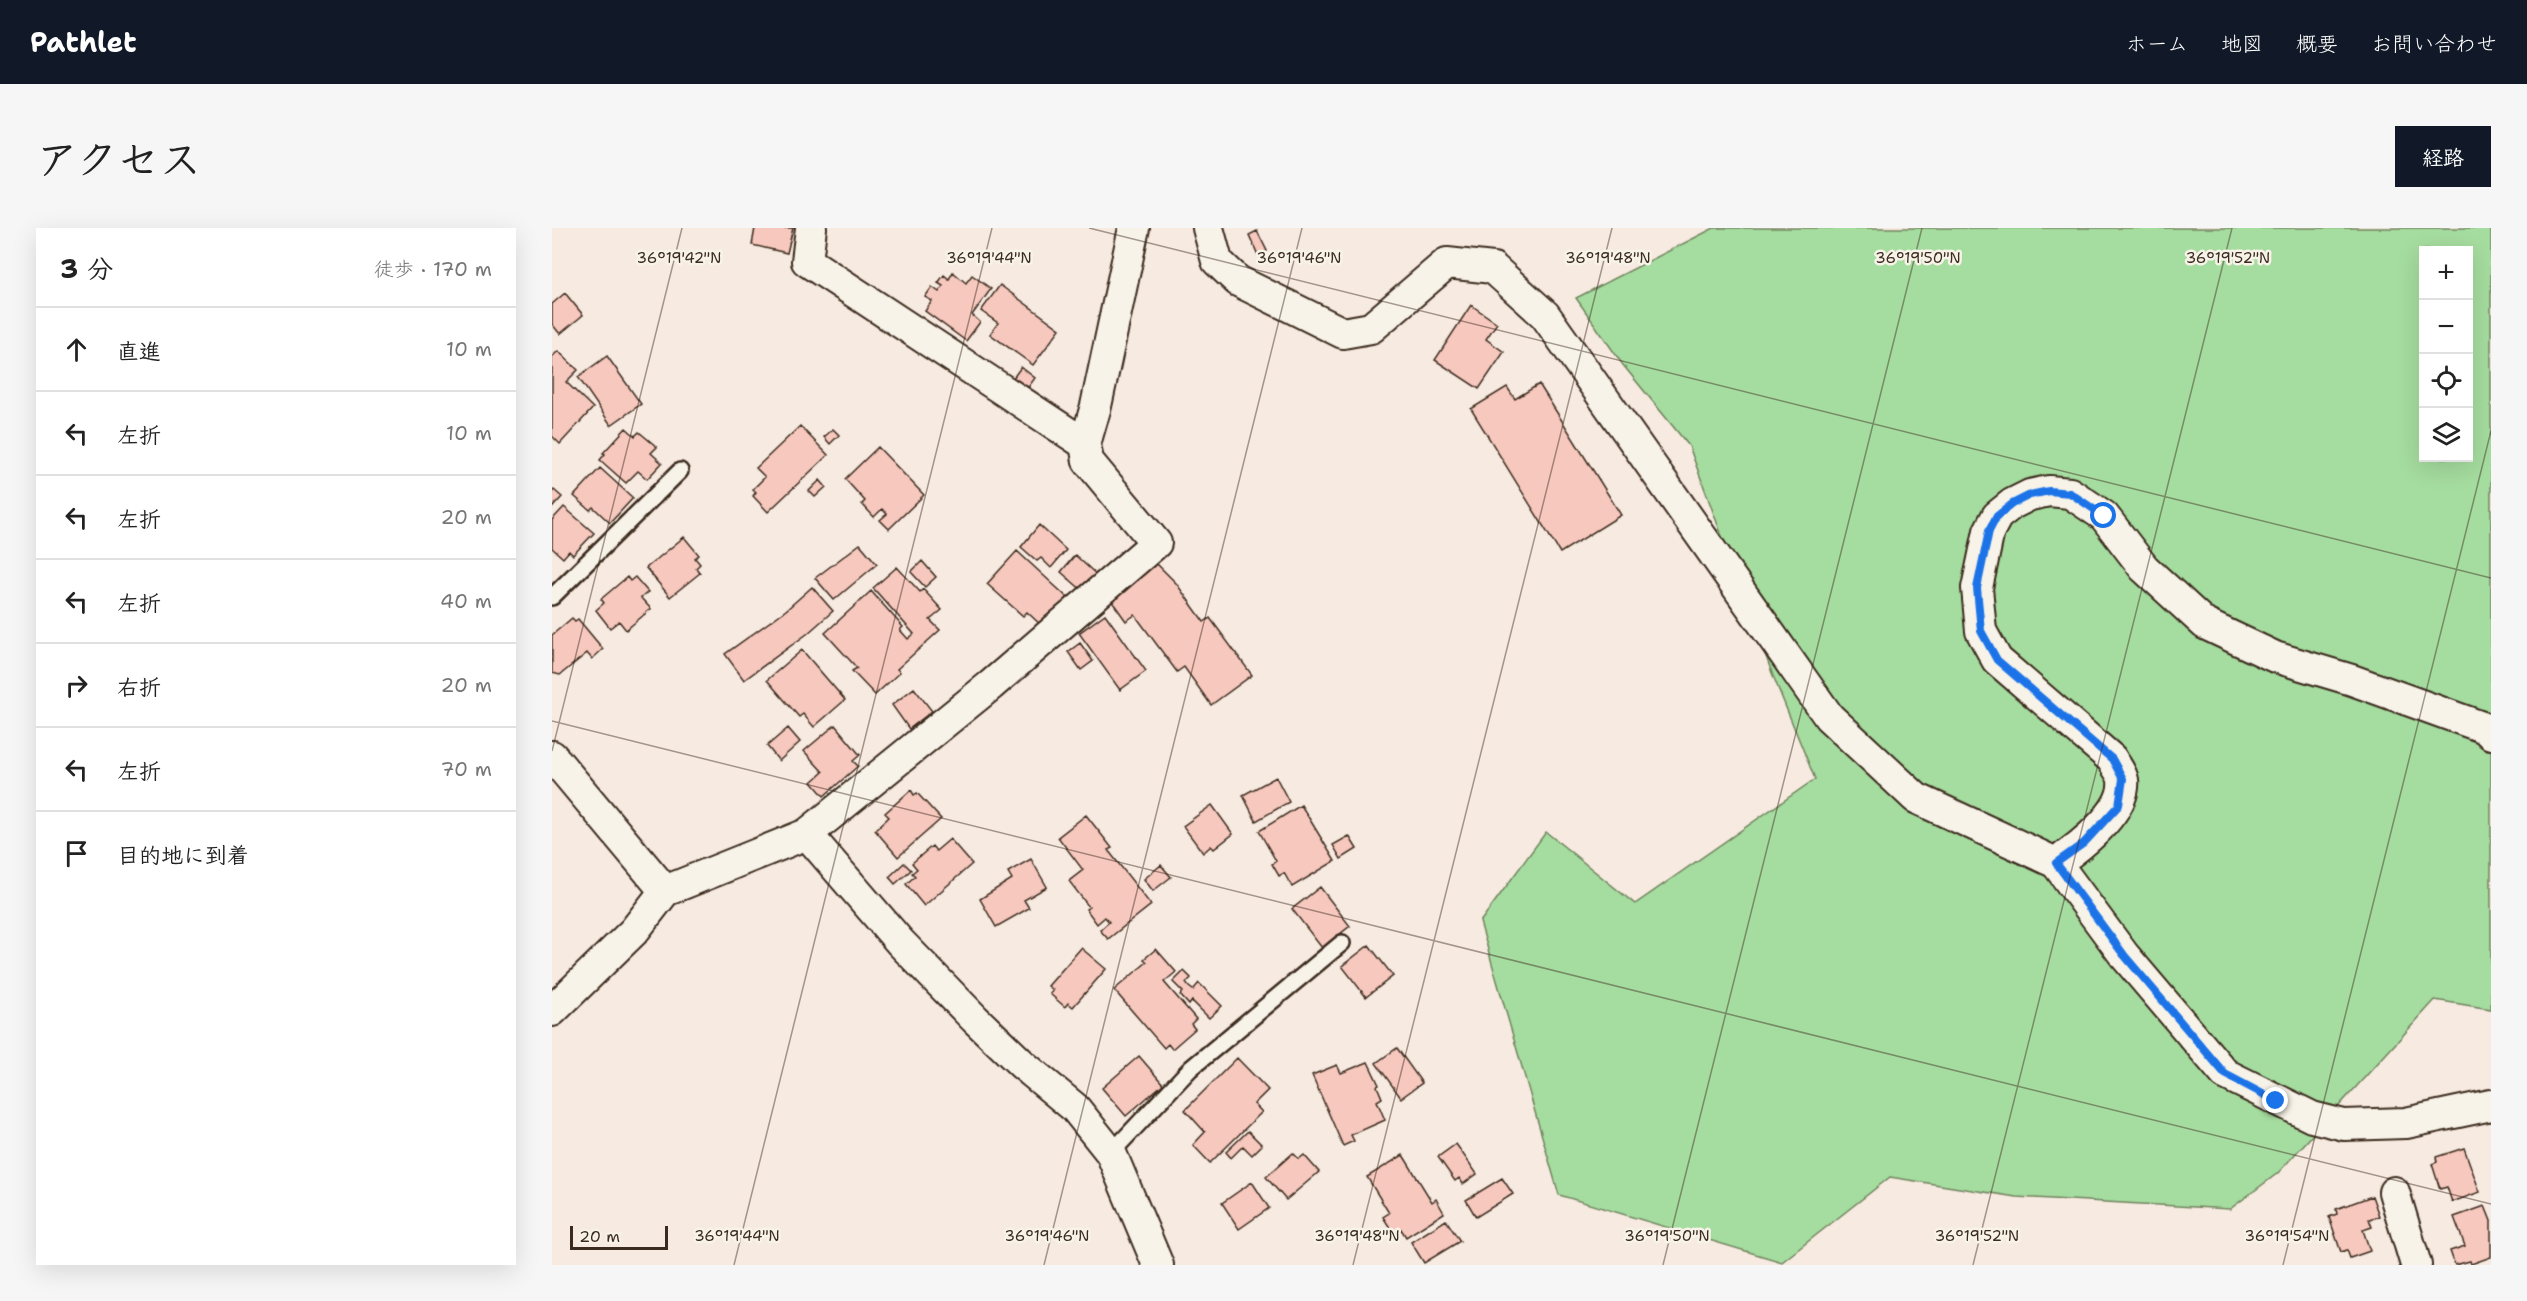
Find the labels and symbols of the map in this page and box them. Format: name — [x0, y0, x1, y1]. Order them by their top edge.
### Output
text: 36°19'42"N — [637, 248, 721, 268]
text: 36°19'44"N — [946, 248, 1032, 268]
text: 36°19'46"N — [1257, 248, 1341, 268]
text: 36°19'48"N — [1565, 248, 1651, 268]
text: 36°19'50"N — [1875, 248, 1961, 268]
text: 36°19'52"N — [2186, 248, 2270, 268]
route start — [2090, 502, 2116, 528]
route end — [2262, 1087, 2288, 1113]
scale bar — [570, 1223, 668, 1250]
text: 36°19'44"N — [694, 1226, 780, 1246]
text: 36°19'46"N — [1005, 1226, 1089, 1246]
text: 36°19'48"N — [1314, 1226, 1400, 1246]
text: 36°19'50"N — [1624, 1226, 1710, 1246]
text: 36°19'52"N — [1935, 1226, 2019, 1246]
text: 36°19'54"N — [2245, 1226, 2329, 1246]

